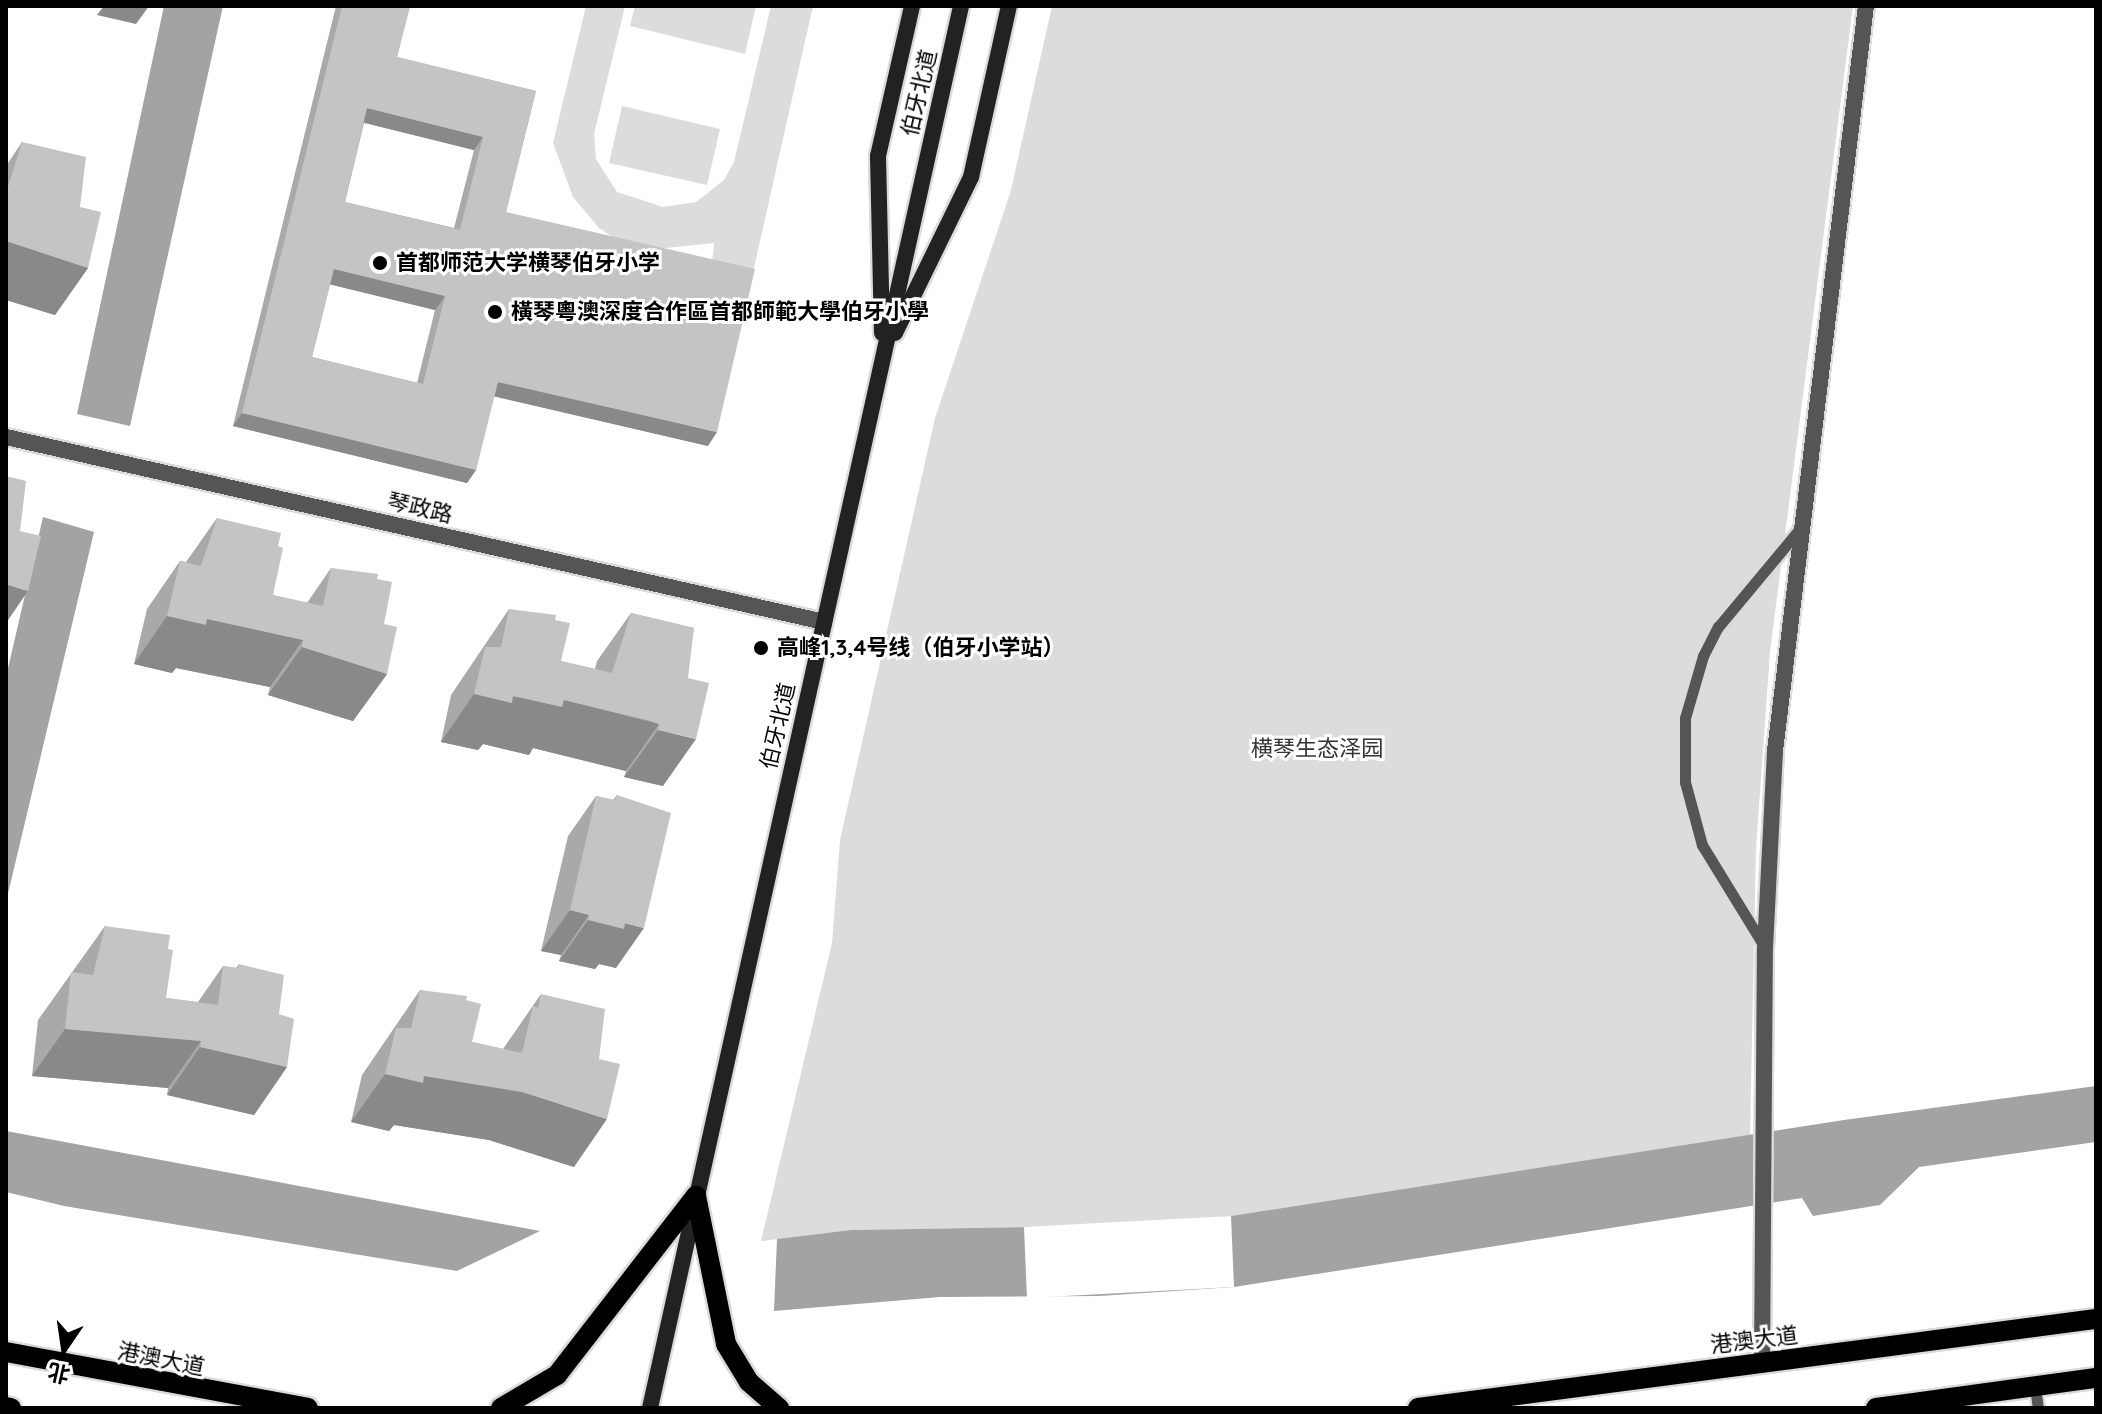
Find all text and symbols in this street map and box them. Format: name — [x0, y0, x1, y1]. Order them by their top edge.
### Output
street label: 伯牙北道 — [896, 47, 942, 139]
place label: 首都师范大学横琴伯牙小学 — [396, 250, 660, 276]
marker: 首都师范大学横琴伯牙小学 — [371, 254, 389, 272]
place label: 橫琴粵澳深度合作區首都師範大學伯牙小學 — [511, 299, 929, 325]
marker: 橫琴粵澳深度合作區首都師範大學伯牙小學 — [486, 303, 504, 321]
street label: 琴政路 — [385, 488, 455, 528]
place label: 高峰1,3,4号线（伯牙小学站） — [777, 635, 1064, 661]
marker: 高峰1,3,4号线（伯牙小学站） — [752, 639, 770, 657]
street label: 伯牙北道 — [755, 680, 801, 772]
park label: 横琴生态泽园 — [1251, 736, 1383, 762]
north arrow — [24, 1310, 104, 1390]
street label: 港澳大道 — [1709, 1322, 1799, 1358]
street label: 港澳大道 — [115, 1338, 207, 1380]
text: 北 — [45, 1357, 72, 1390]

